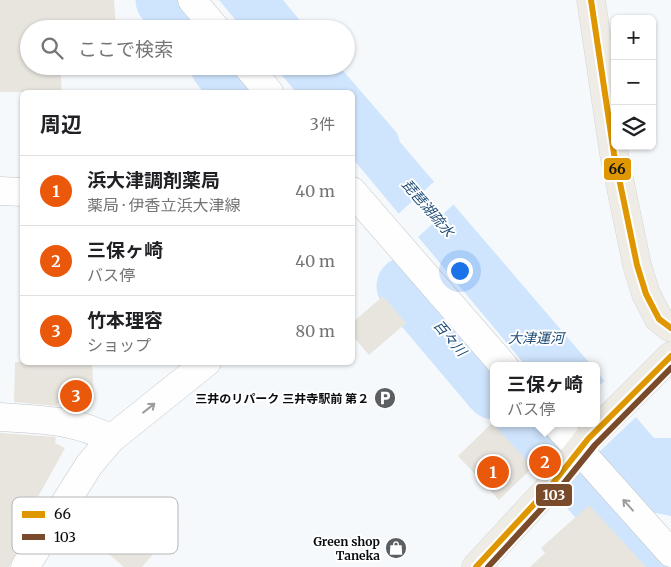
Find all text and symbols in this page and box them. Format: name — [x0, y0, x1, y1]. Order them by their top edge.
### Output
map controls — [611, 15, 656, 150]
button: + — [611, 15, 656, 60]
search box — [20, 20, 355, 75]
icon: search — [38, 34, 66, 62]
text: ここで検索 — [78, 37, 173, 61]
button: − — [611, 60, 656, 105]
button: layers — [611, 105, 656, 150]
text: 周辺 — [40, 111, 82, 138]
text: 3件 — [310, 114, 335, 134]
line badge: 66 — [603, 157, 632, 181]
text: 66 — [608, 160, 626, 178]
text: 浜大津調剤薬局 — [87, 168, 220, 192]
water label: 琵琶湖疏水 — [398, 176, 459, 242]
text: 1 — [52, 181, 60, 201]
text: 40 m — [295, 181, 335, 201]
text: 薬局 · 伊香立浜大津線 — [87, 195, 240, 215]
text: 三保ヶ崎 — [87, 238, 163, 262]
text: 2 — [51, 251, 61, 271]
text: 40 m — [295, 251, 335, 271]
your location — [447, 258, 473, 284]
text: バス停 — [87, 265, 135, 285]
text: 竹本理容 — [87, 308, 163, 332]
water label: 百々川 — [430, 316, 472, 361]
text: 3 — [51, 321, 61, 341]
text: 80 m — [296, 321, 335, 341]
water label: 大津運河 — [508, 329, 567, 347]
text: ショップ — [87, 335, 151, 355]
popup — [490, 362, 600, 427]
text: 三保ヶ崎 — [507, 372, 583, 396]
pin: 3 — [60, 377, 92, 415]
parking icon: 三井のリパーク 三井寺駅前 第２ — [373, 386, 397, 410]
place label: 三井のリパーク 三井寺駅前 第２ — [195, 391, 369, 406]
text: バス停 — [507, 399, 555, 419]
one-way arrow — [142, 403, 156, 413]
pin: 2 — [529, 443, 561, 481]
pin: 1 — [477, 453, 509, 491]
line badge: 103 — [535, 483, 573, 507]
text: 103 — [543, 486, 565, 504]
legend — [12, 497, 178, 554]
one-way arrow — [622, 499, 634, 511]
text: 66 — [54, 505, 71, 523]
text: 103 — [54, 528, 76, 546]
place label: Green shop Taneka — [313, 534, 380, 563]
shop icon: Green shop Taneka — [384, 536, 408, 560]

